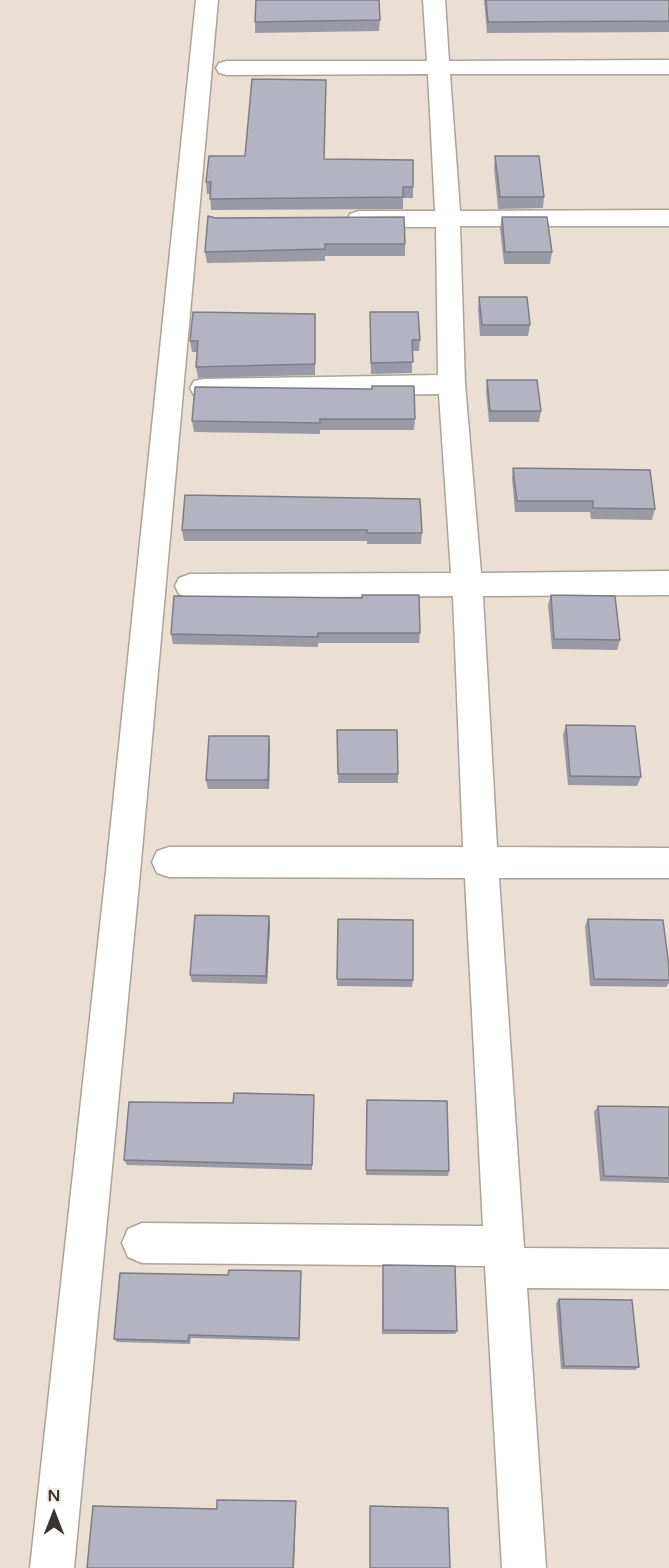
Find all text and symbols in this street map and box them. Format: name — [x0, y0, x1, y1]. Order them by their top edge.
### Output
north arrow — [24, 1484, 84, 1544]
text: N — [48, 1486, 60, 1506]

